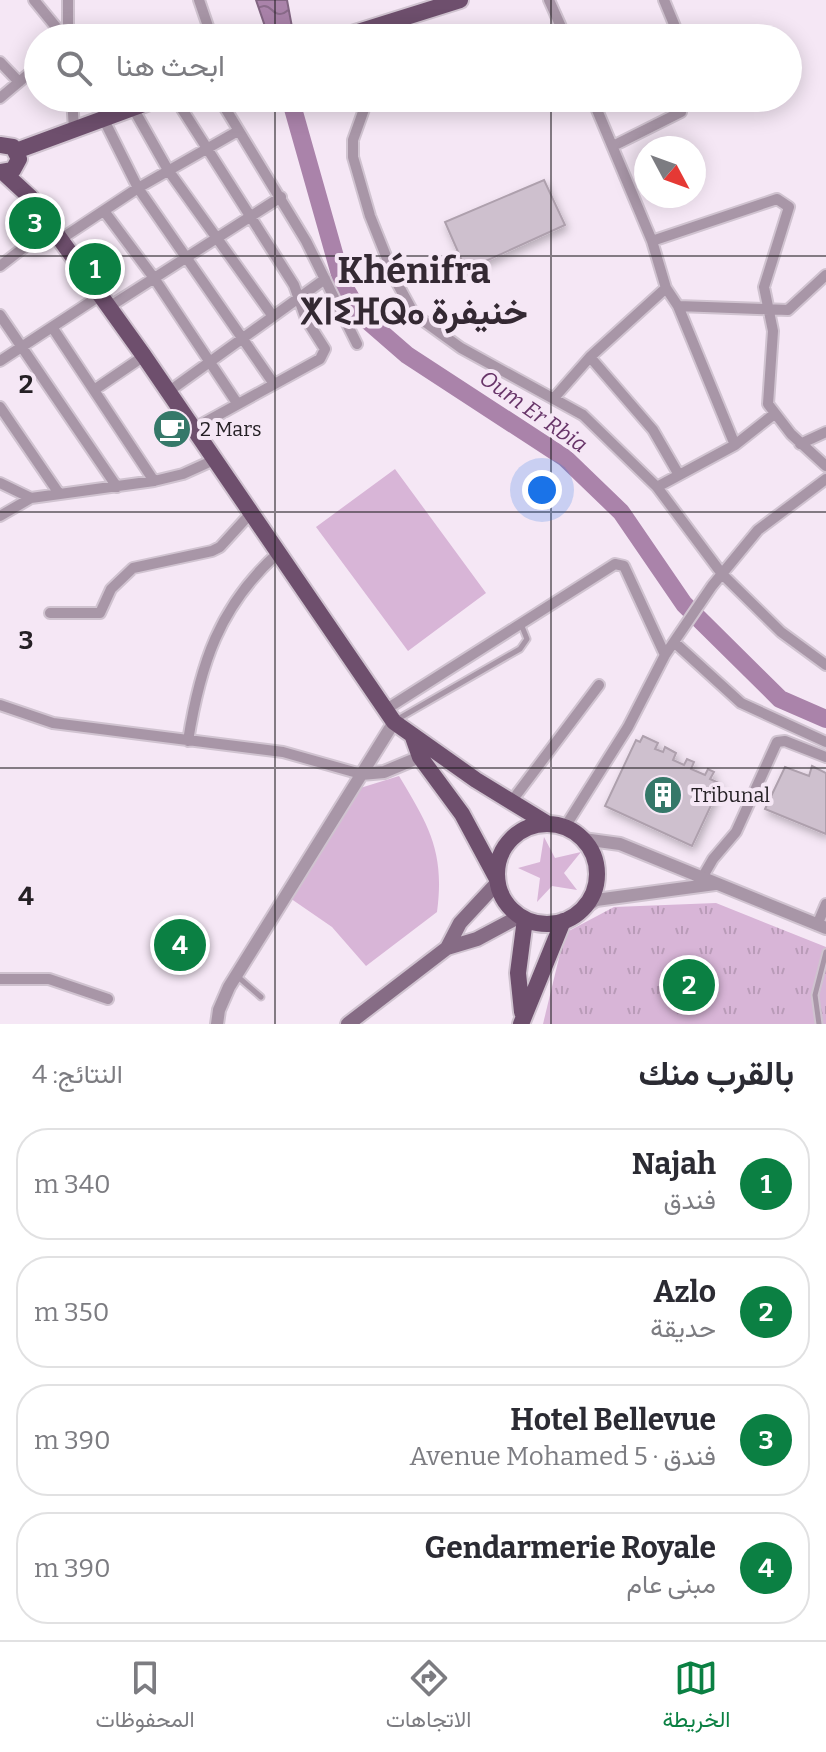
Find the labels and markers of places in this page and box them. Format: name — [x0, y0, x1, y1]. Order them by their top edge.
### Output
pin: 3 — [9, 193, 61, 253]
pin: 1 — [69, 239, 121, 299]
cafe icon: 2 Mars — [151, 408, 193, 450]
place label: 2 Mars — [200, 417, 261, 441]
building icon: Tribunal — [642, 774, 684, 816]
place label: Tribunal — [691, 783, 770, 807]
pin: 4 — [154, 915, 206, 975]
pin: 2 — [663, 955, 715, 1015]

